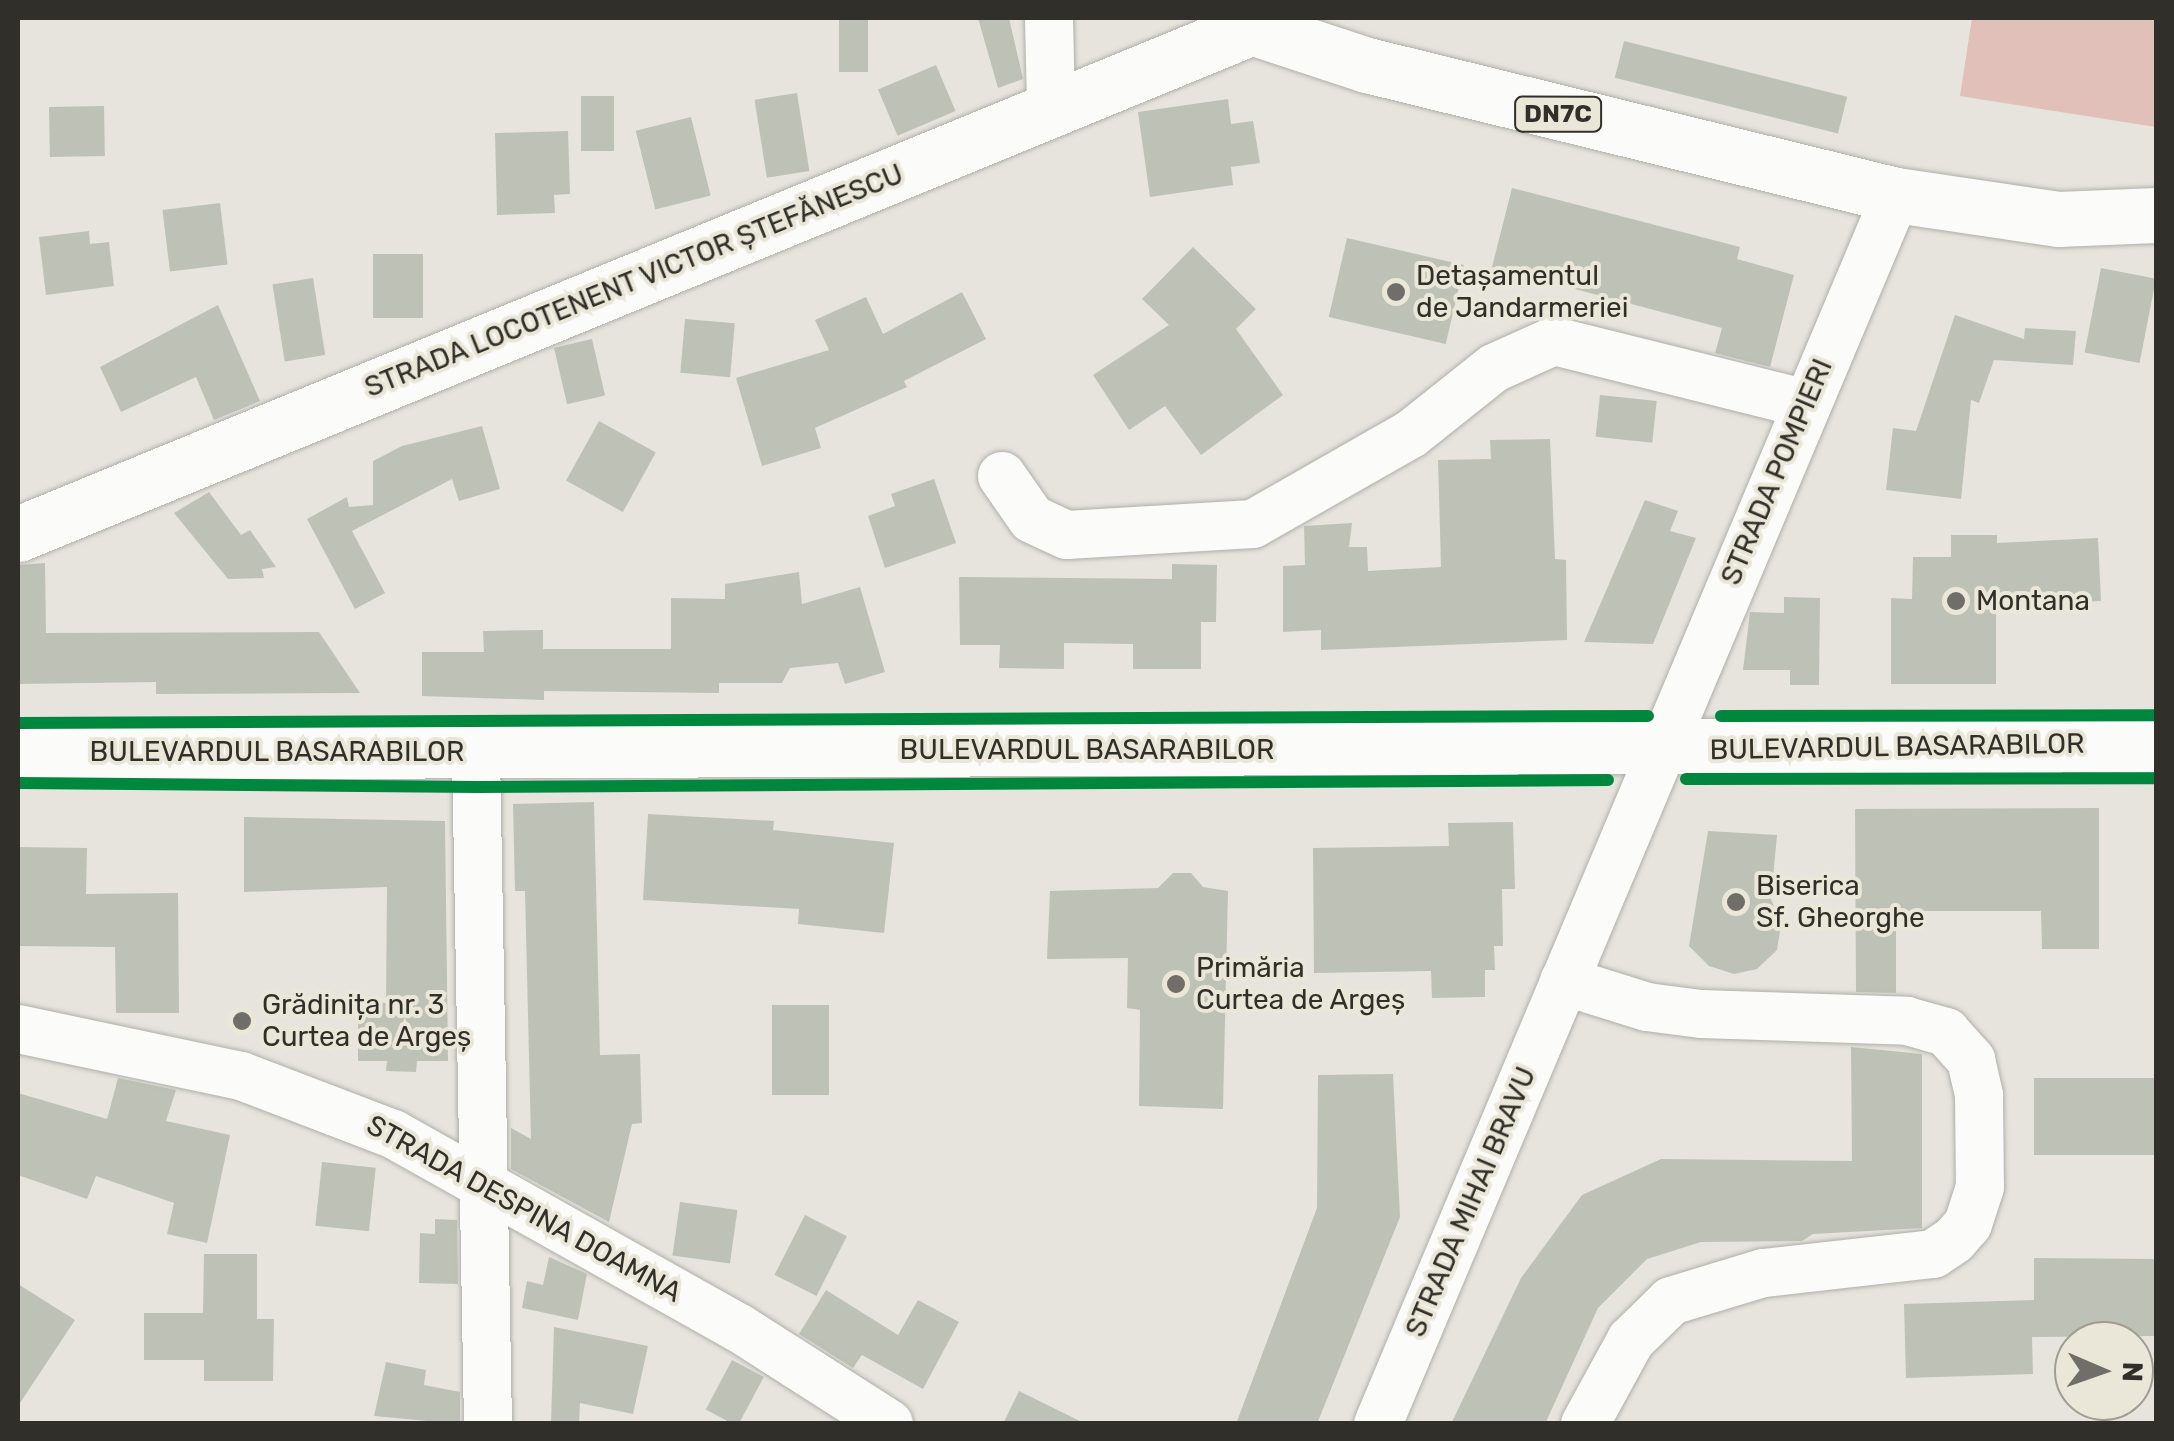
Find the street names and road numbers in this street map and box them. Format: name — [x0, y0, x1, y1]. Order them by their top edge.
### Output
road number: DN7C — [1513, 94, 1603, 134]
street label: STRADA LOCOTENENT VICTOR ȘTEFĂNESCU — [359, 157, 909, 405]
street label: STRADA POMPIERI — [1714, 354, 1840, 590]
street label: BULEVARDUL BASARABILOR — [1709, 727, 2085, 767]
street label: BULEVARDUL BASARABILOR — [899, 733, 1275, 767]
street label: BULEVARDUL BASARABILOR — [89, 735, 465, 769]
street label: STRADA MIHAI BRAVU — [1399, 1062, 1543, 1342]
street label: STRADA DESPINA DOAMNA — [360, 1108, 688, 1310]

